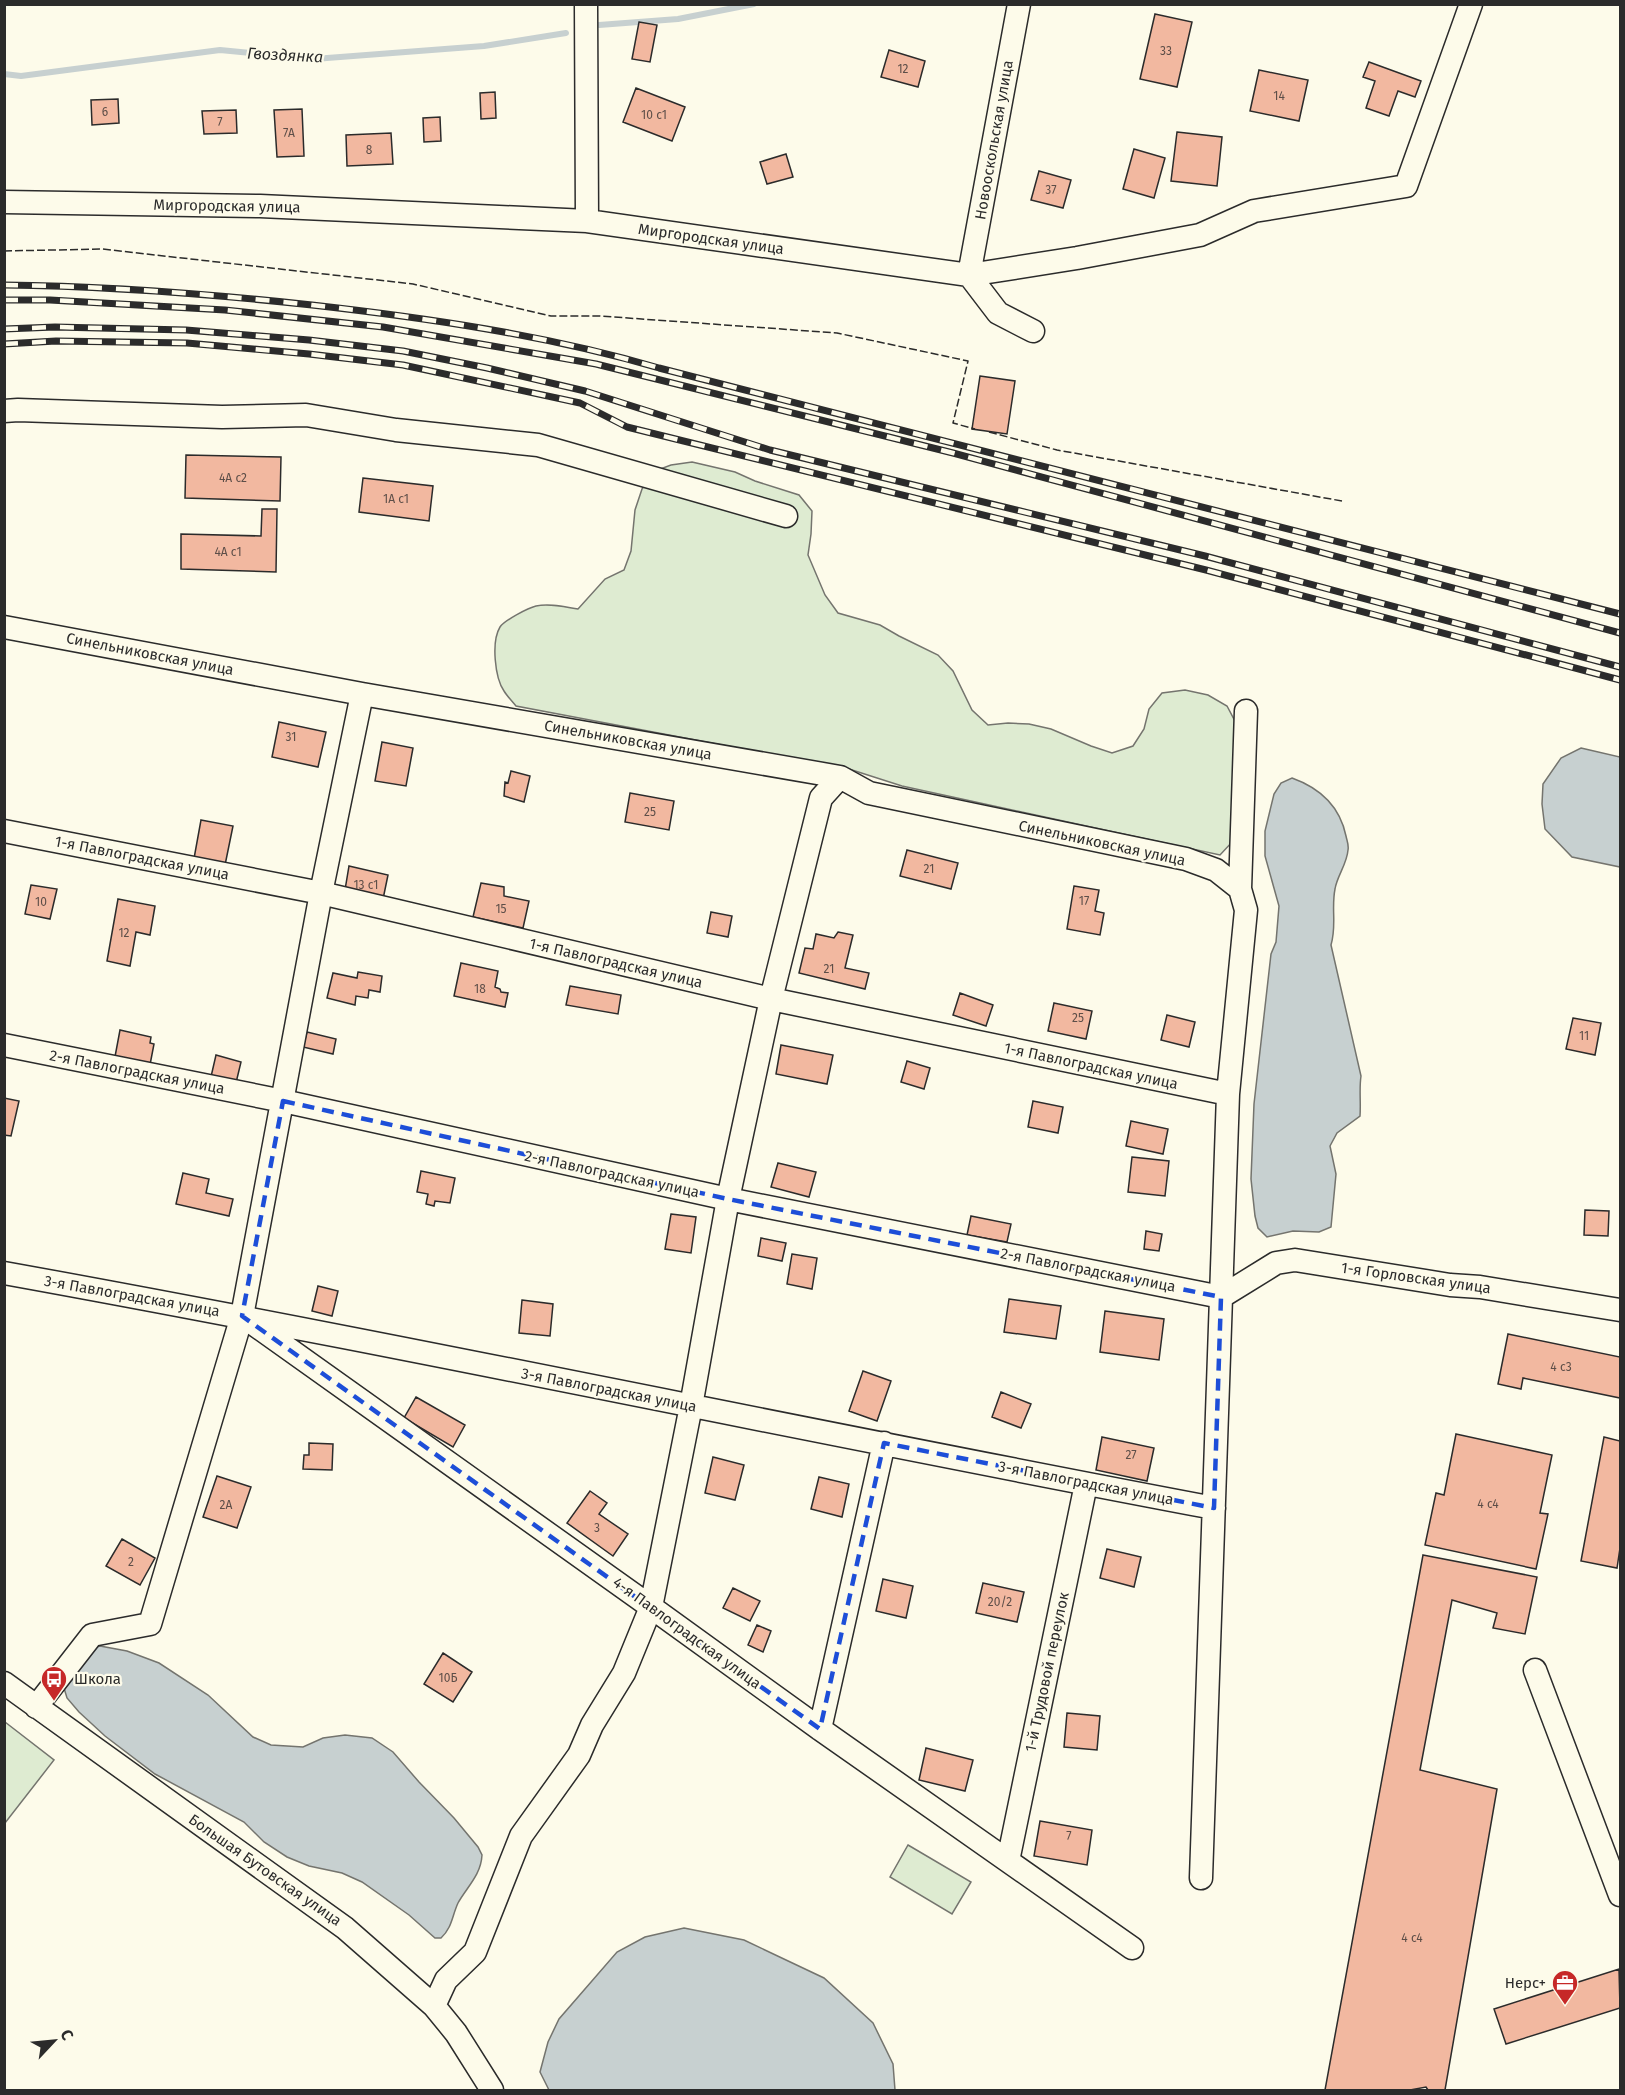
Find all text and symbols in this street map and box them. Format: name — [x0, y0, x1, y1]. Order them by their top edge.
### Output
water label: Гвоздянка — [246, 44, 324, 66]
house number: 33 — [1160, 44, 1172, 58]
street label: Новооскольская улица — [971, 59, 1017, 221]
house number: 12 — [897, 62, 909, 76]
house number: 14 — [1273, 89, 1285, 103]
house number: 6 — [102, 105, 108, 119]
house number: 10 с1 — [641, 108, 667, 122]
house number: 7 — [217, 115, 223, 129]
house number: 7А — [283, 126, 295, 140]
house number: 8 — [366, 143, 373, 157]
house number: 37 — [1045, 183, 1057, 197]
street label: Миргородская улица — [153, 196, 301, 216]
street label: Миргородская улица — [637, 220, 785, 258]
house number: 4А с2 — [219, 471, 247, 485]
house number: 1А с1 — [383, 492, 409, 506]
house number: 4А с1 — [214, 545, 242, 559]
street label: Синельниковская улица — [65, 629, 235, 679]
street label: Синельниковская улица — [543, 716, 713, 764]
house number: 31 — [286, 730, 296, 744]
house number: 25 — [644, 805, 656, 819]
street label: Синельниковская улица — [1017, 817, 1187, 869]
street label: 1-я Павлоградская улица — [53, 832, 231, 884]
house number: 21 — [924, 862, 934, 876]
house number: 13 с1 — [353, 878, 379, 892]
house number: 17 — [1079, 894, 1089, 908]
house number: 10 — [35, 895, 47, 909]
house number: 15 — [495, 902, 507, 916]
house number: 12 — [118, 926, 130, 940]
street label: 1-я Павлоградская улица — [528, 934, 704, 992]
house number: 21 — [824, 962, 834, 976]
house number: 18 — [474, 982, 486, 996]
house number: 25 — [1072, 1011, 1084, 1025]
house number: 11 — [1579, 1029, 1589, 1043]
street label: 1-я Павлоградская улица — [1002, 1039, 1180, 1093]
street label: 2-я Павлоградская улица — [48, 1046, 226, 1098]
street label: 2-я Павлоградская улица — [523, 1147, 701, 1201]
street label: 2-я Павлоградская улица — [999, 1244, 1177, 1296]
street label: 1-я Горловская улица — [1340, 1259, 1492, 1297]
street label: 3-я Павлоградская улица — [43, 1272, 221, 1320]
house number: 4 с3 — [1550, 1360, 1572, 1374]
street label: 3-я Павлоградская улица — [520, 1364, 698, 1416]
house number: 27 — [1125, 1448, 1137, 1462]
street label: 3-я Павлоградская улица — [997, 1457, 1175, 1509]
house number: 4 с4 — [1477, 1497, 1499, 1511]
house number: 2А — [220, 1498, 233, 1512]
house number: 3 — [594, 1521, 600, 1535]
house number: 2 — [128, 1555, 134, 1569]
street label: 4-я Павлоградская улица — [609, 1573, 765, 1693]
street label: 1-й Трудовой переулок — [1021, 1590, 1073, 1754]
house number: 20/2 — [988, 1595, 1012, 1609]
bus stop icon: Школа — [39, 1664, 69, 1702]
place label: Школа — [74, 1670, 121, 1688]
house number: 10Б — [439, 1671, 457, 1685]
street label: Большая Бутовская улица — [185, 1810, 345, 1930]
house number: 7 — [1066, 1829, 1072, 1843]
house number: 4 с4 — [1401, 1931, 1423, 1945]
office icon: Нерс+ — [1550, 1968, 1580, 2006]
place label: Нерс+ — [1505, 1974, 1546, 1992]
north arrow — [24, 2011, 84, 2071]
text: С — [56, 2026, 78, 2044]

